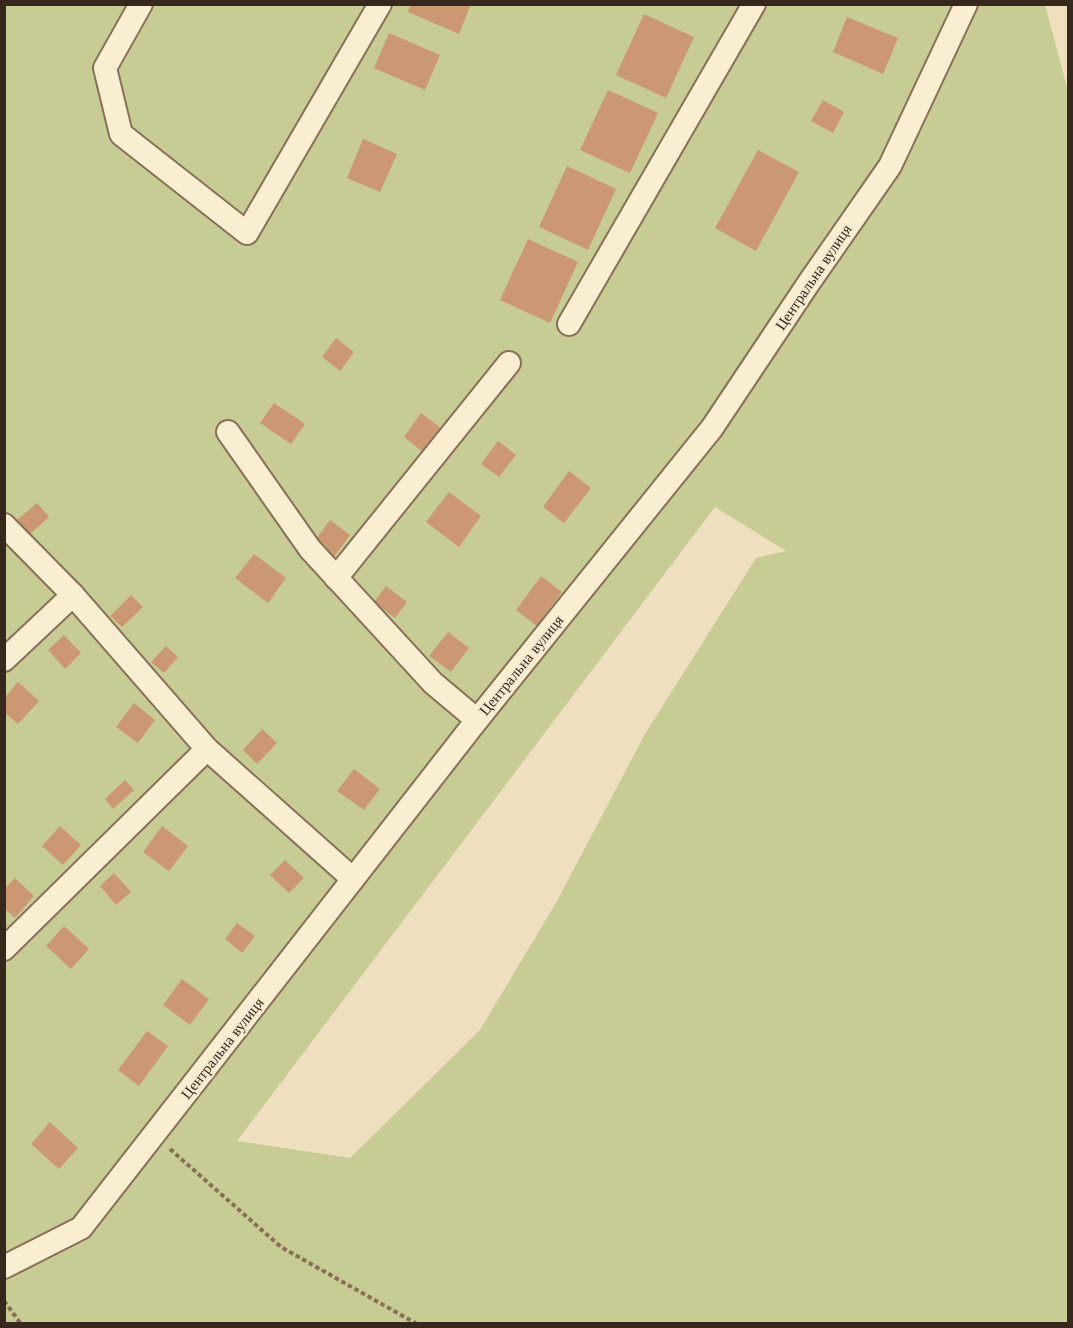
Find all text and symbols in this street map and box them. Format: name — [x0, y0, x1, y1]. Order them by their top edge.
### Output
street label: Центральна вулиця — [771, 220, 856, 334]
street label: Центральна вулиця — [475, 611, 567, 719]
street label: Центральна вулиця — [176, 993, 268, 1103]

